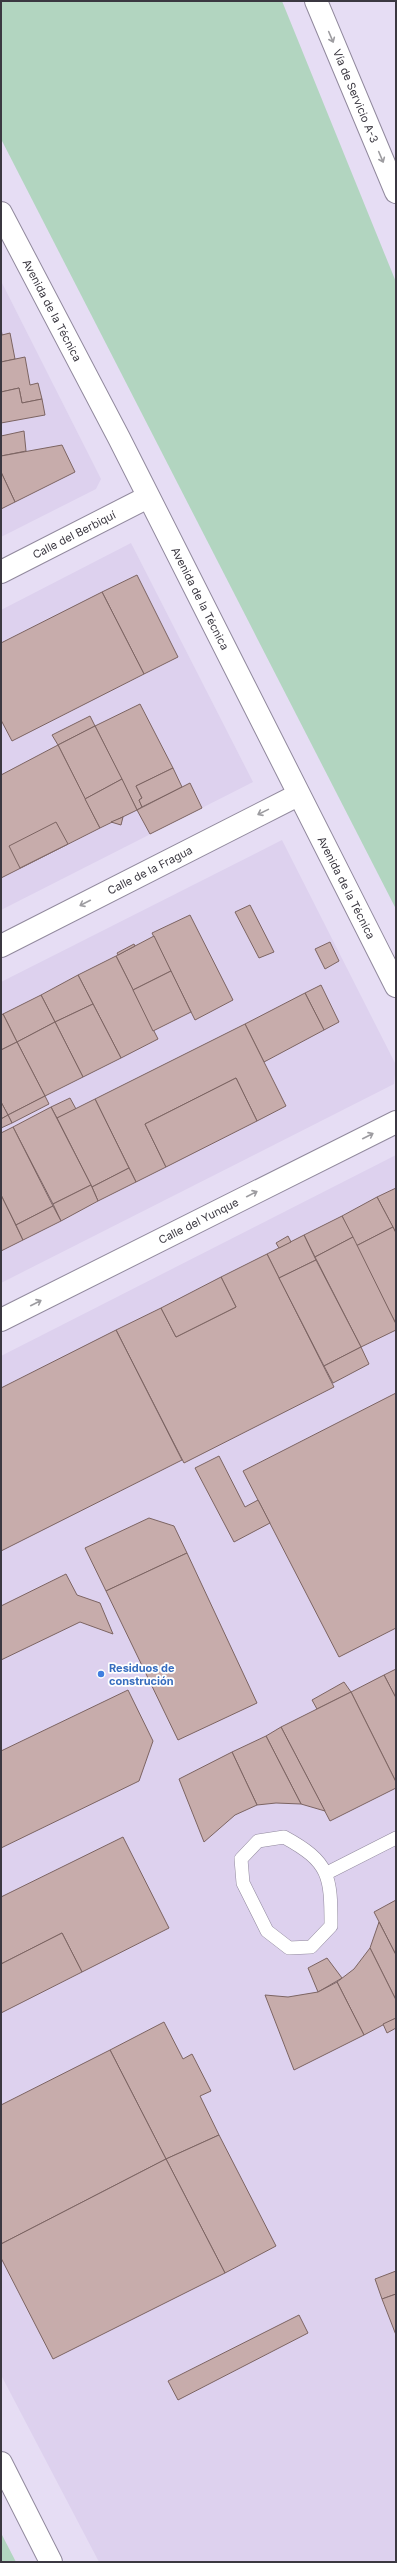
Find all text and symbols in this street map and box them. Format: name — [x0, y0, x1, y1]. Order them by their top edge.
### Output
one-way arrow — [328, 31, 335, 43]
street label: Vía de Servicio A-3 — [330, 47, 382, 145]
one-way arrow — [378, 150, 386, 162]
street label: Avenida de la Técnica — [20, 257, 85, 364]
street label: Calle del Berbiquí — [30, 508, 118, 562]
street label: Avenida de la Técnica — [168, 545, 232, 652]
one-way arrow — [257, 809, 269, 816]
street label: Avenida de la Técnica — [315, 834, 378, 942]
street label: Calle de la Fragua — [105, 843, 195, 898]
one-way arrow — [79, 900, 91, 907]
one-way arrow — [362, 1132, 374, 1139]
one-way arrow — [246, 1190, 258, 1197]
street label: Calle del Yunque — [156, 1195, 241, 1247]
one-way arrow — [30, 1299, 42, 1306]
place label: Residuos de construción — [109, 1661, 175, 1688]
marker: Residuos de construción — [96, 1669, 106, 1679]

